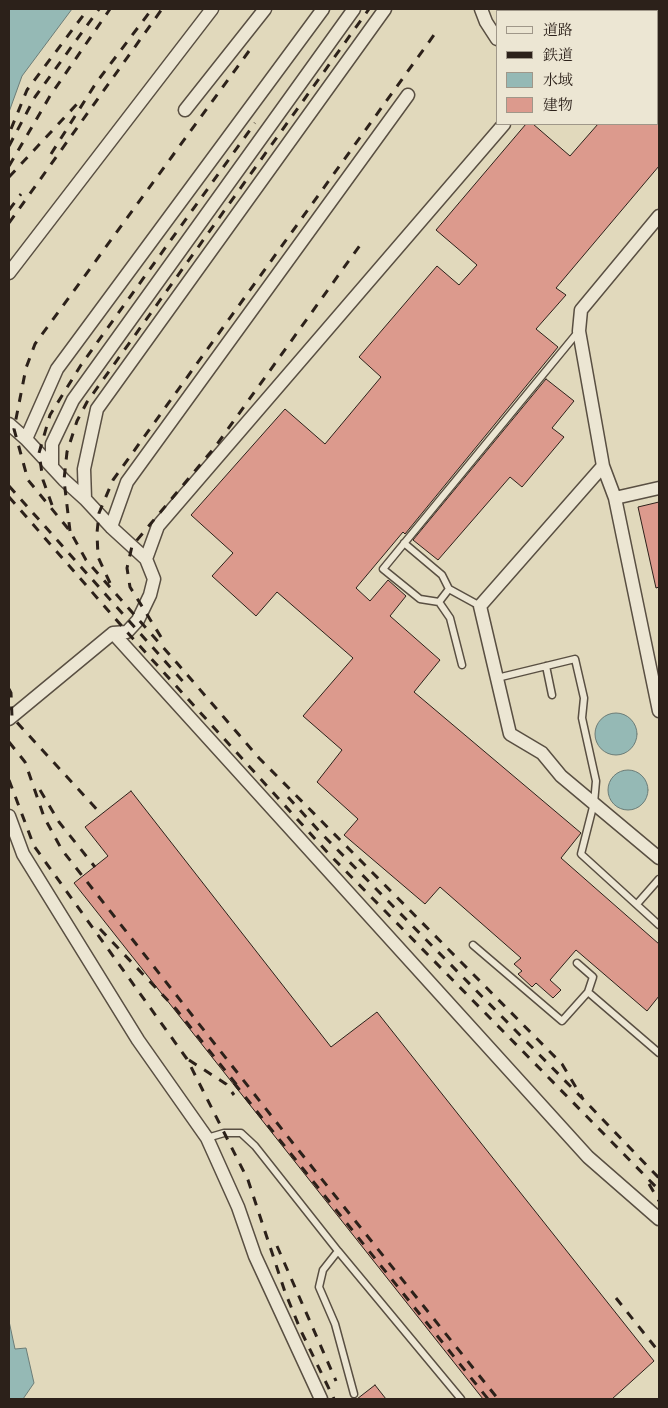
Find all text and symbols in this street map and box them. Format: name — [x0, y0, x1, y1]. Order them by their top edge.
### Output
legend — [496, 10, 658, 125]
text: 道路 — [543, 21, 573, 42]
text: 鉄道 — [543, 46, 573, 67]
text: 水域 — [543, 71, 573, 92]
text: 建物 — [543, 96, 573, 117]

